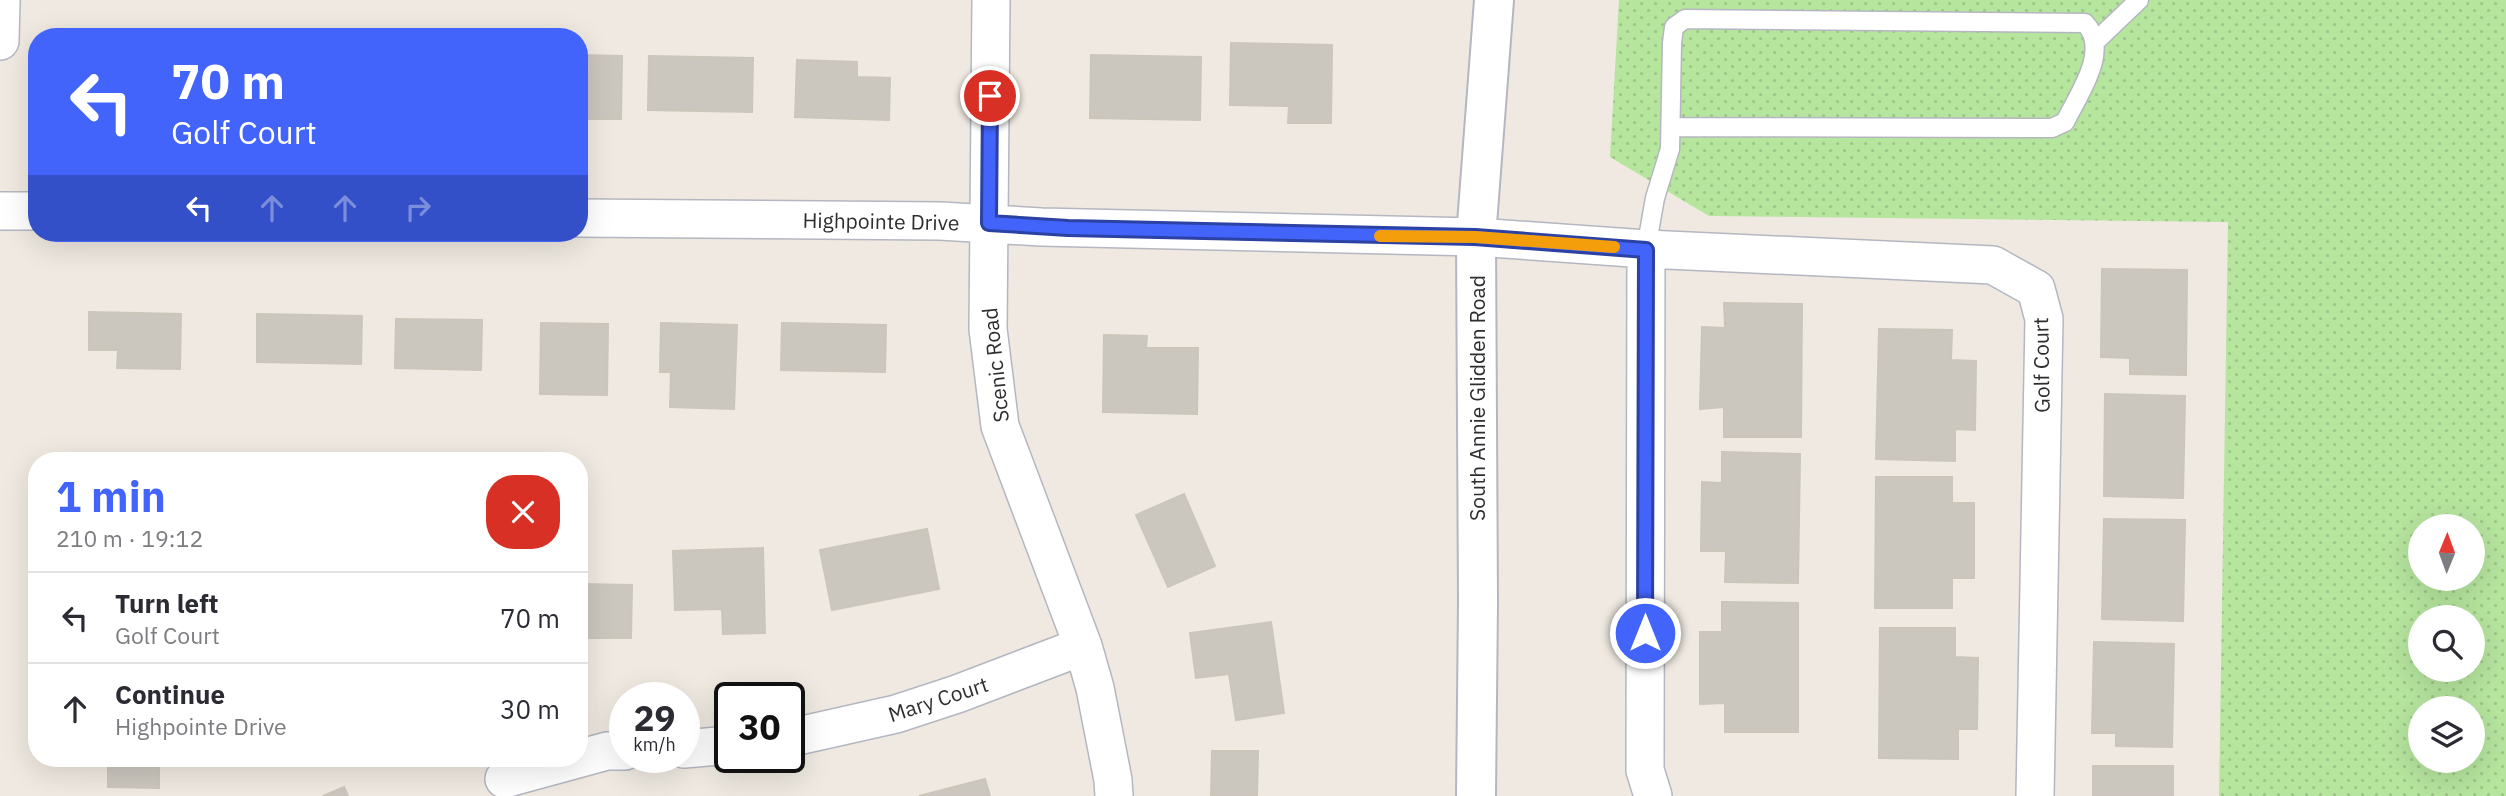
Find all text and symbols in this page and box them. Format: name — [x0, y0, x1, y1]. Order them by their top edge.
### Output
text: 70 m — [171, 49, 285, 112]
icon: left — [56, 56, 147, 147]
pin — [960, 66, 1020, 126]
icon: arrive — [971, 77, 1009, 115]
text: Golf Court — [171, 111, 317, 153]
icon: left — [180, 189, 218, 227]
icon: ahead — [253, 189, 291, 227]
icon: ahead — [326, 189, 364, 227]
icon: right — [399, 189, 437, 227]
street label: Highpointe Drive — [802, 206, 960, 236]
street label: South Annie Glidden Road — [1463, 275, 1491, 521]
street label: Scenic Road — [975, 306, 1015, 424]
street label: Golf Court — [2026, 317, 2056, 413]
text: 1 min — [56, 469, 166, 524]
button: close — [486, 475, 560, 549]
north arrow — [2408, 514, 2485, 592]
map controls — [2408, 514, 2485, 773]
text: 210 m · 19:12 — [56, 523, 203, 553]
text: Turn left — [115, 586, 218, 620]
position arrow — [1608, 596, 1682, 670]
icon: left — [56, 599, 94, 637]
text: 70 m — [500, 601, 560, 635]
button: search — [2408, 605, 2485, 682]
text: Golf Court — [115, 620, 220, 650]
street label: Mary Court — [884, 670, 992, 728]
text: Continue — [115, 677, 225, 711]
speed limit sign: 30 — [714, 682, 805, 773]
icon: ahead — [56, 690, 94, 728]
text: 30 m — [500, 692, 560, 726]
text: 29 — [633, 695, 676, 741]
button: layers — [2408, 696, 2485, 773]
text: Highpointe Drive — [115, 711, 287, 741]
text: km/h — [633, 733, 676, 756]

